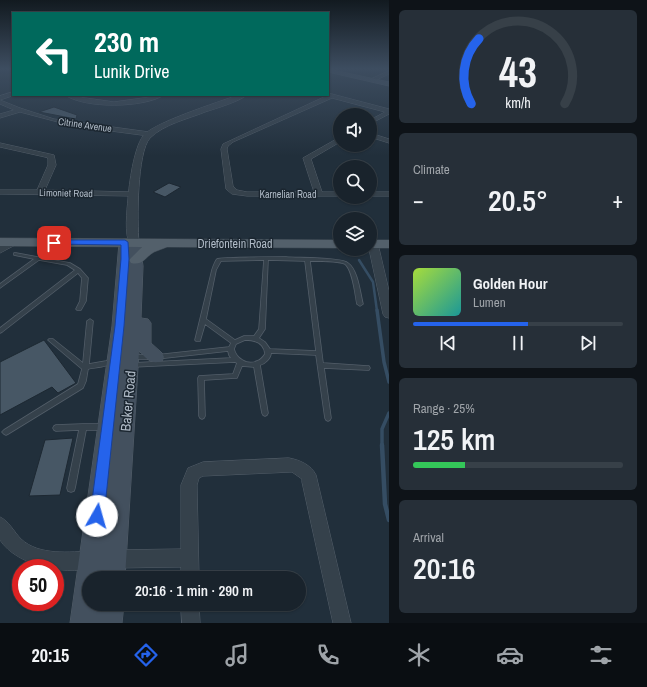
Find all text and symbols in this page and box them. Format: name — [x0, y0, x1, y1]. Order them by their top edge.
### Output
text: 230 m — [94, 23, 159, 61]
icon: left — [28, 28, 80, 80]
text: 43 — [499, 44, 537, 100]
text: Lunik Drive — [94, 59, 169, 84]
text: km/h — [505, 93, 531, 112]
map controls — [333, 108, 377, 256]
button: sound — [333, 108, 377, 152]
street label: Citrine Avenue — [57, 115, 113, 135]
button: search — [333, 160, 377, 204]
text: Climate — [413, 161, 450, 178]
text: 20.5° — [488, 180, 548, 220]
text: − — [413, 185, 424, 215]
text: + — [612, 185, 623, 215]
street label: Limoniet Road — [39, 186, 93, 200]
street label: Karnelian Road — [260, 188, 316, 201]
button: layers — [333, 212, 377, 256]
pin — [37, 226, 71, 260]
icon: arrive — [43, 232, 65, 254]
street label: Driefontein Road — [198, 236, 272, 252]
text: Golden Hour — [473, 273, 548, 294]
text: Lumen — [473, 294, 506, 311]
icon: previous — [437, 332, 459, 354]
icon: pause — [507, 332, 529, 354]
icon: next — [577, 332, 599, 354]
street label: Baker Road — [116, 370, 140, 432]
text: Range · 25% — [413, 400, 475, 417]
text: 125 km — [413, 419, 495, 459]
position arrow — [76, 495, 118, 537]
text: Arrival — [413, 529, 444, 546]
text: 20:16 — [413, 548, 475, 588]
speed limit sign: 50 — [12, 559, 64, 611]
text: 20:16 · 1 min · 290 m — [135, 580, 253, 601]
icon: directions — [132, 641, 160, 669]
icon: music — [223, 641, 251, 669]
icon: phone — [314, 641, 342, 669]
icon: climate — [405, 641, 433, 669]
icon: car — [496, 641, 524, 669]
icon: filters — [587, 641, 615, 669]
text: 20:15 — [32, 643, 69, 668]

